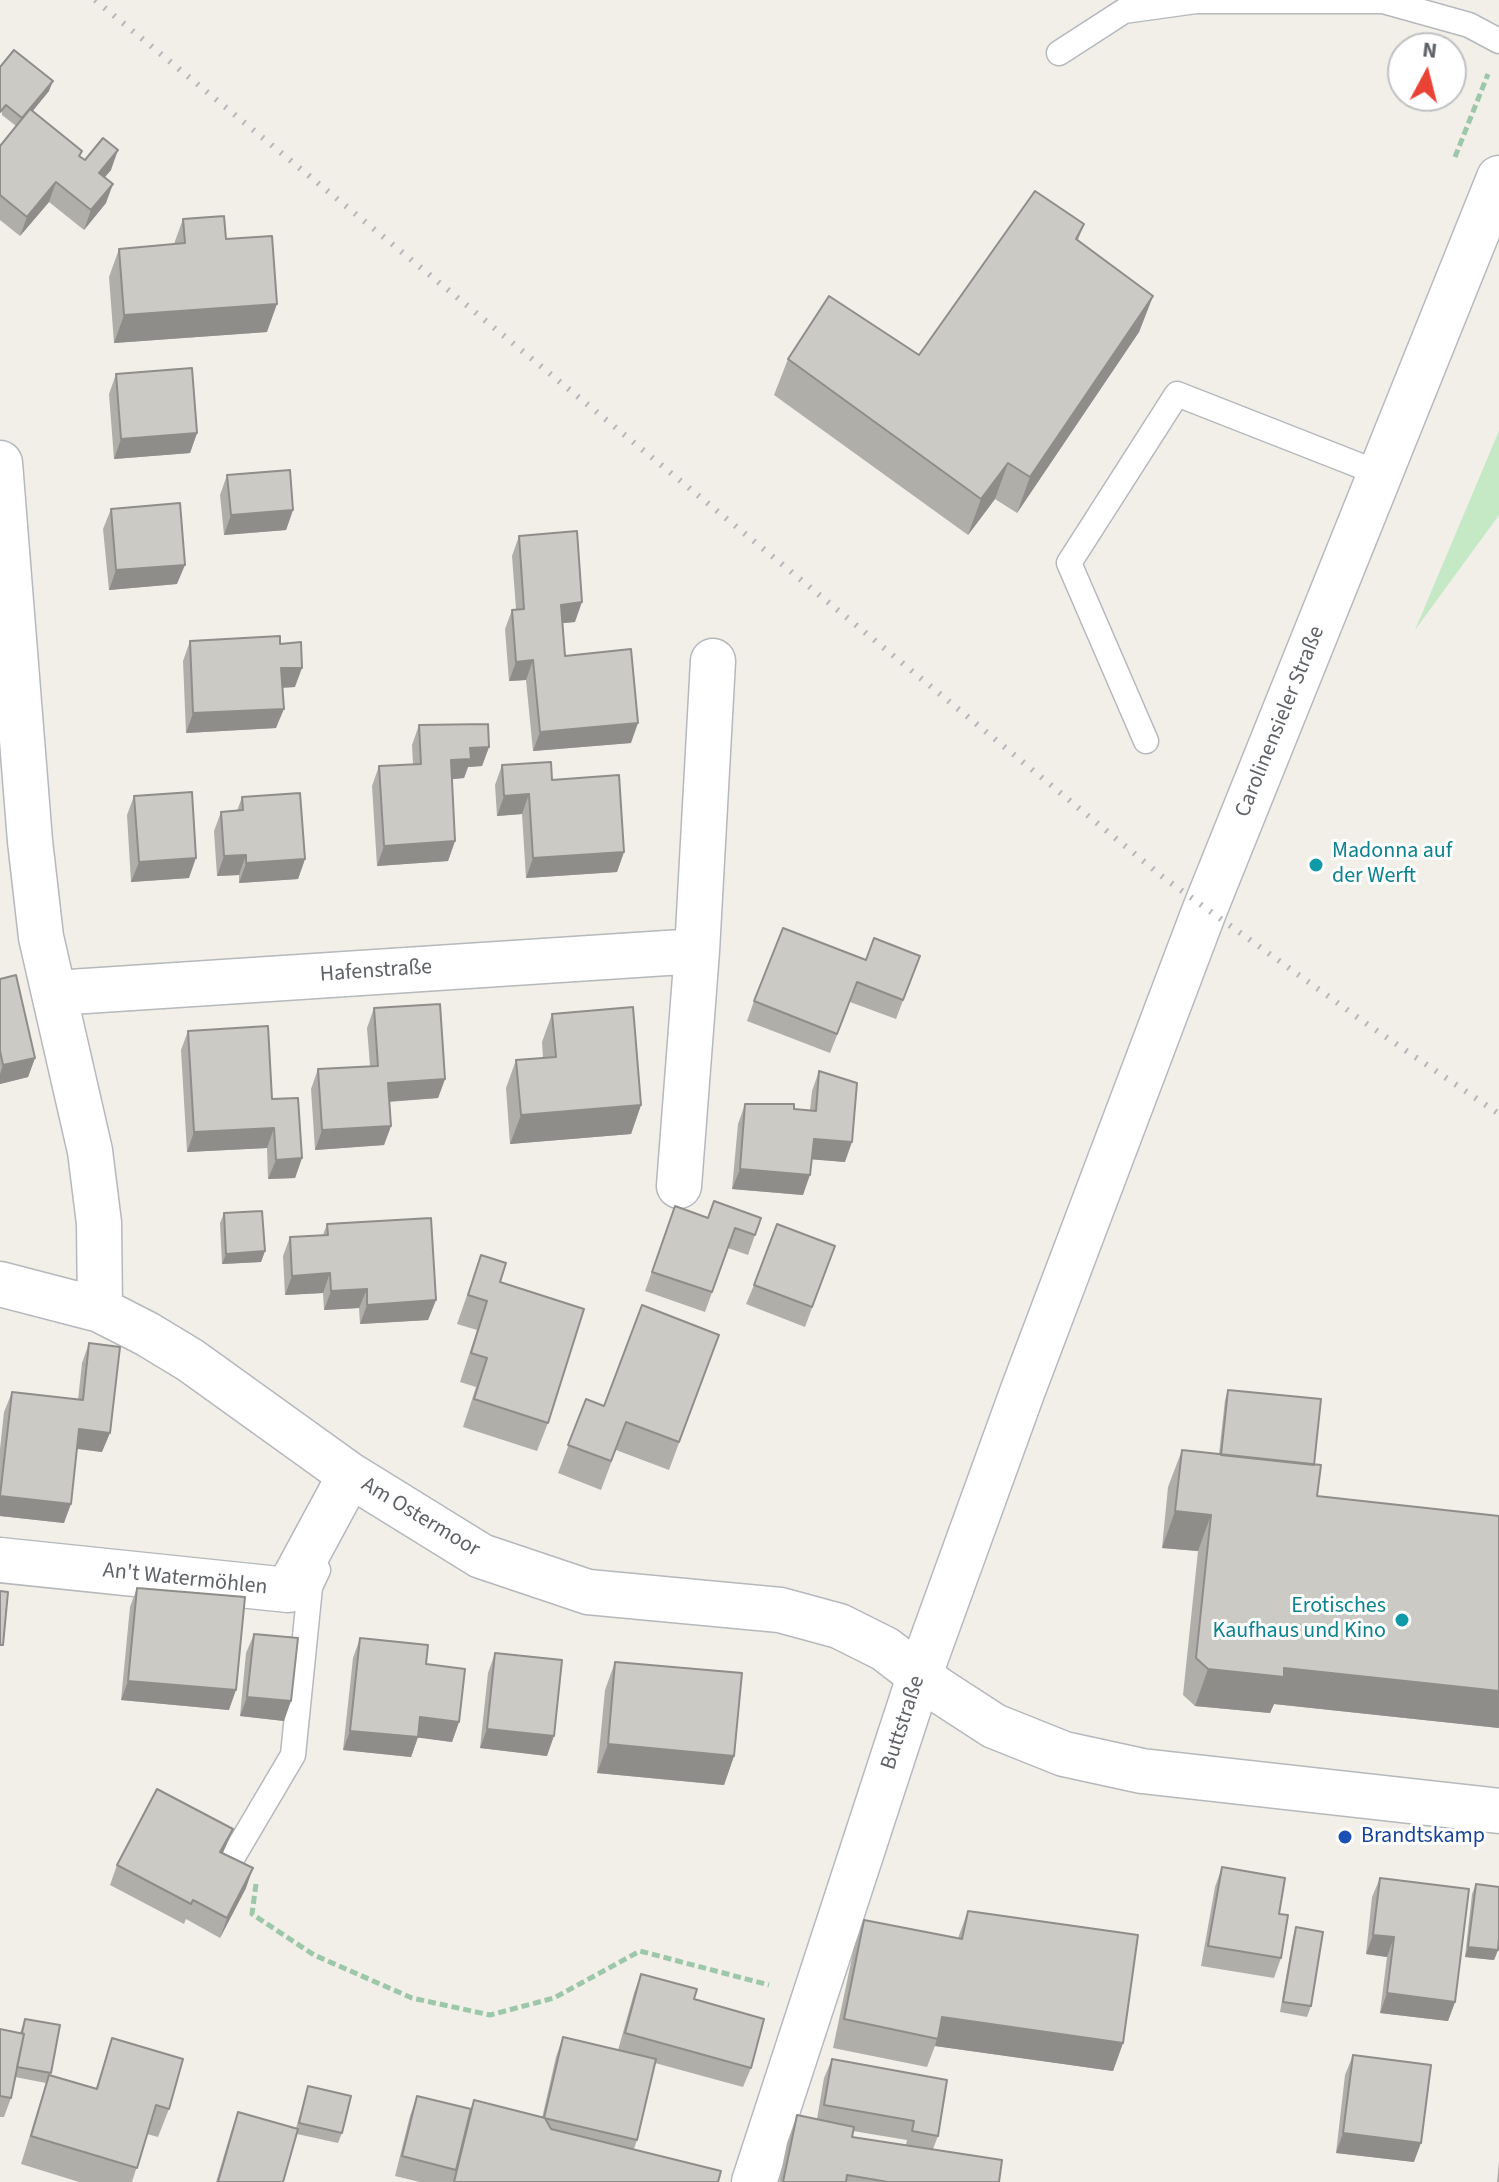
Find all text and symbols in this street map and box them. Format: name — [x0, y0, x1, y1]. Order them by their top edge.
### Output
north arrow — [1387, 32, 1467, 112]
text: N — [1420, 33, 1439, 67]
street label: Carolinensieler Straße — [1231, 623, 1331, 821]
place label: Madonna auf der Werft — [1332, 839, 1452, 890]
marker: Madonna auf der Werft — [1307, 856, 1325, 874]
street label: Hafenstraße — [319, 955, 433, 989]
street label: Am Ostermoor — [356, 1472, 484, 1564]
street label: An't Watermöhlen — [101, 1558, 269, 1602]
place label: Erotisches Kaufhaus und Kino — [1212, 1594, 1386, 1646]
marker: Erotisches Kaufhaus und Kino — [1393, 1611, 1411, 1629]
street label: Buttstraße — [876, 1673, 932, 1773]
place label: Brandtskamp — [1361, 1824, 1485, 1850]
marker: Brandtskamp — [1336, 1828, 1354, 1846]

